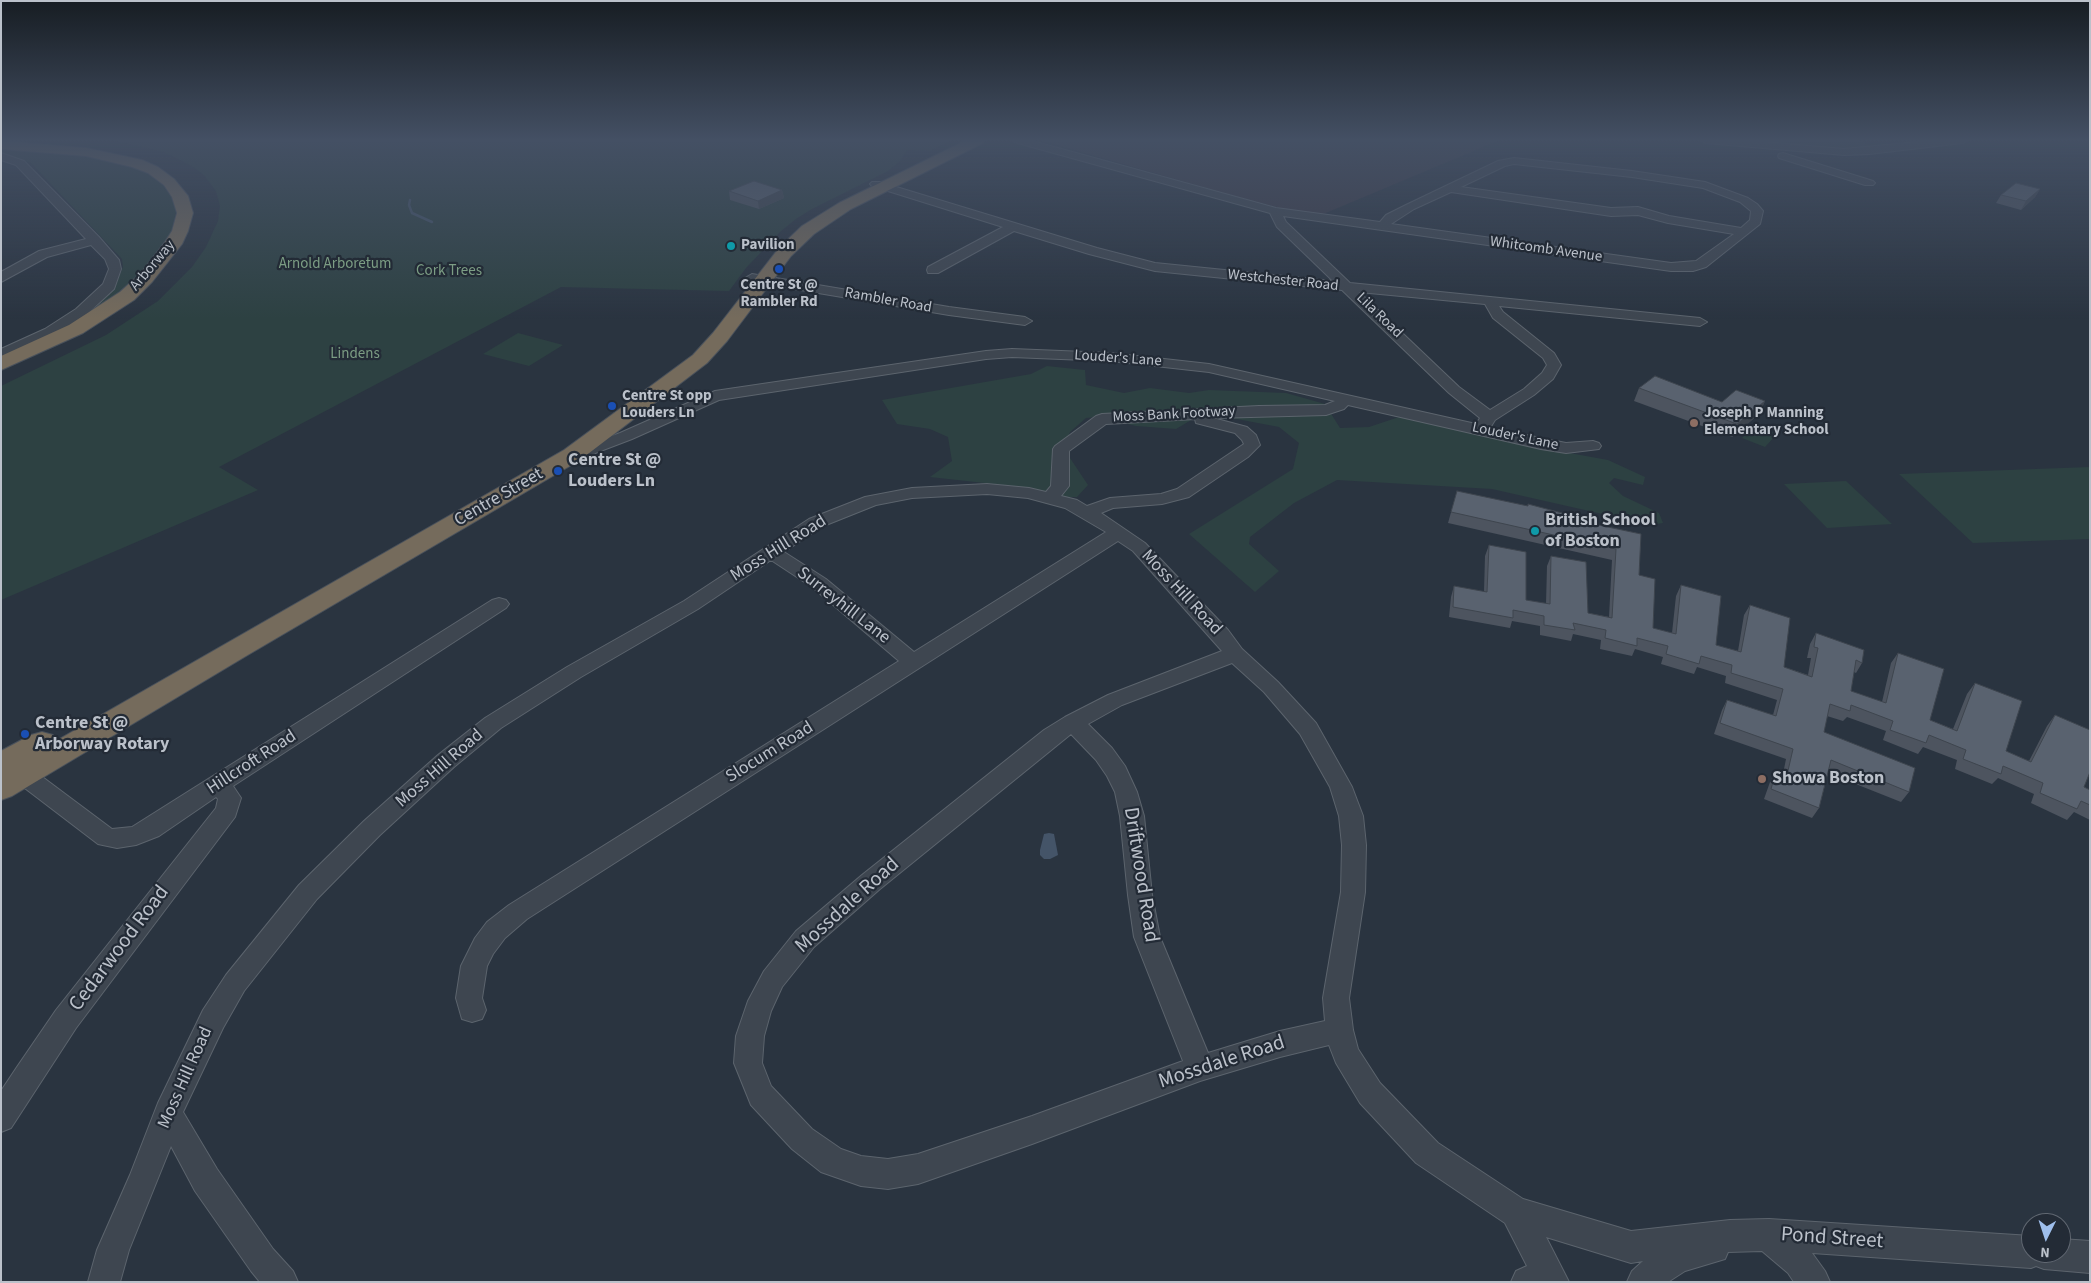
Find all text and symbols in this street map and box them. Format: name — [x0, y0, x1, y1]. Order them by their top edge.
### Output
street label: Whitcomb Avenue — [1489, 233, 1603, 267]
street label: Arborway — [127, 237, 179, 295]
place label: Pavilion — [741, 237, 795, 255]
marker: Pavilion — [725, 240, 737, 252]
park label: Arnold Arboretum — [279, 256, 391, 274]
park label: Cork Trees — [416, 263, 482, 281]
marker: Centre St @ Rambler Rd — [773, 263, 785, 275]
street label: Westchester Road — [1227, 266, 1339, 296]
place label: Centre St @ Rambler Rd — [740, 277, 818, 312]
street label: Rambler Road — [843, 284, 933, 318]
street label: Lila Road — [1352, 290, 1406, 342]
park label: Lindens — [330, 346, 380, 364]
street label: Louder's Lane — [1074, 347, 1162, 371]
place label: Centre St opp Louders Ln — [622, 388, 712, 423]
marker: Centre St opp Louders Ln — [606, 400, 618, 412]
street label: Moss Bank Footway — [1112, 403, 1236, 427]
place label: Joseph P Manning Elementary School — [1704, 405, 1829, 440]
marker: Joseph P Manning Elementary School — [1688, 417, 1700, 429]
street label: Louder's Lane — [1470, 419, 1560, 455]
place label: Centre St @ Louders Ln — [568, 450, 661, 492]
street label: Centre Street — [451, 464, 547, 532]
marker: Centre St @ Louders Ln — [552, 465, 564, 477]
place label: British School of Boston — [1545, 510, 1656, 552]
street label: Moss Hill Road — [727, 511, 831, 587]
marker: British School of Boston — [1529, 525, 1541, 537]
street label: Moss Hill Road — [1136, 546, 1226, 640]
street label: Surreyhill Lane — [792, 563, 894, 649]
place label: Centre St @ Arborway Rotary — [35, 713, 169, 756]
street label: Slocum Road — [722, 718, 818, 788]
street label: Moss Hill Road — [392, 725, 488, 813]
street label: Hillcroft Road — [203, 726, 301, 800]
marker: Centre St @ Arborway Rotary — [19, 728, 31, 740]
place label: Showa Boston — [1772, 768, 1884, 790]
marker: Showa Boston — [1756, 773, 1768, 785]
street label: Driftwood Road — [1117, 806, 1163, 944]
street label: Mossdale Road — [791, 853, 905, 959]
street label: Cedarwood Road — [64, 881, 176, 1017]
street label: Moss Hill Road — [154, 1024, 218, 1132]
street label: Mossdale Road — [1156, 1031, 1288, 1095]
north arrow — [2021, 1213, 2071, 1263]
street label: Pond Street — [1780, 1223, 1884, 1255]
text: N — [2040, 1242, 2050, 1262]

